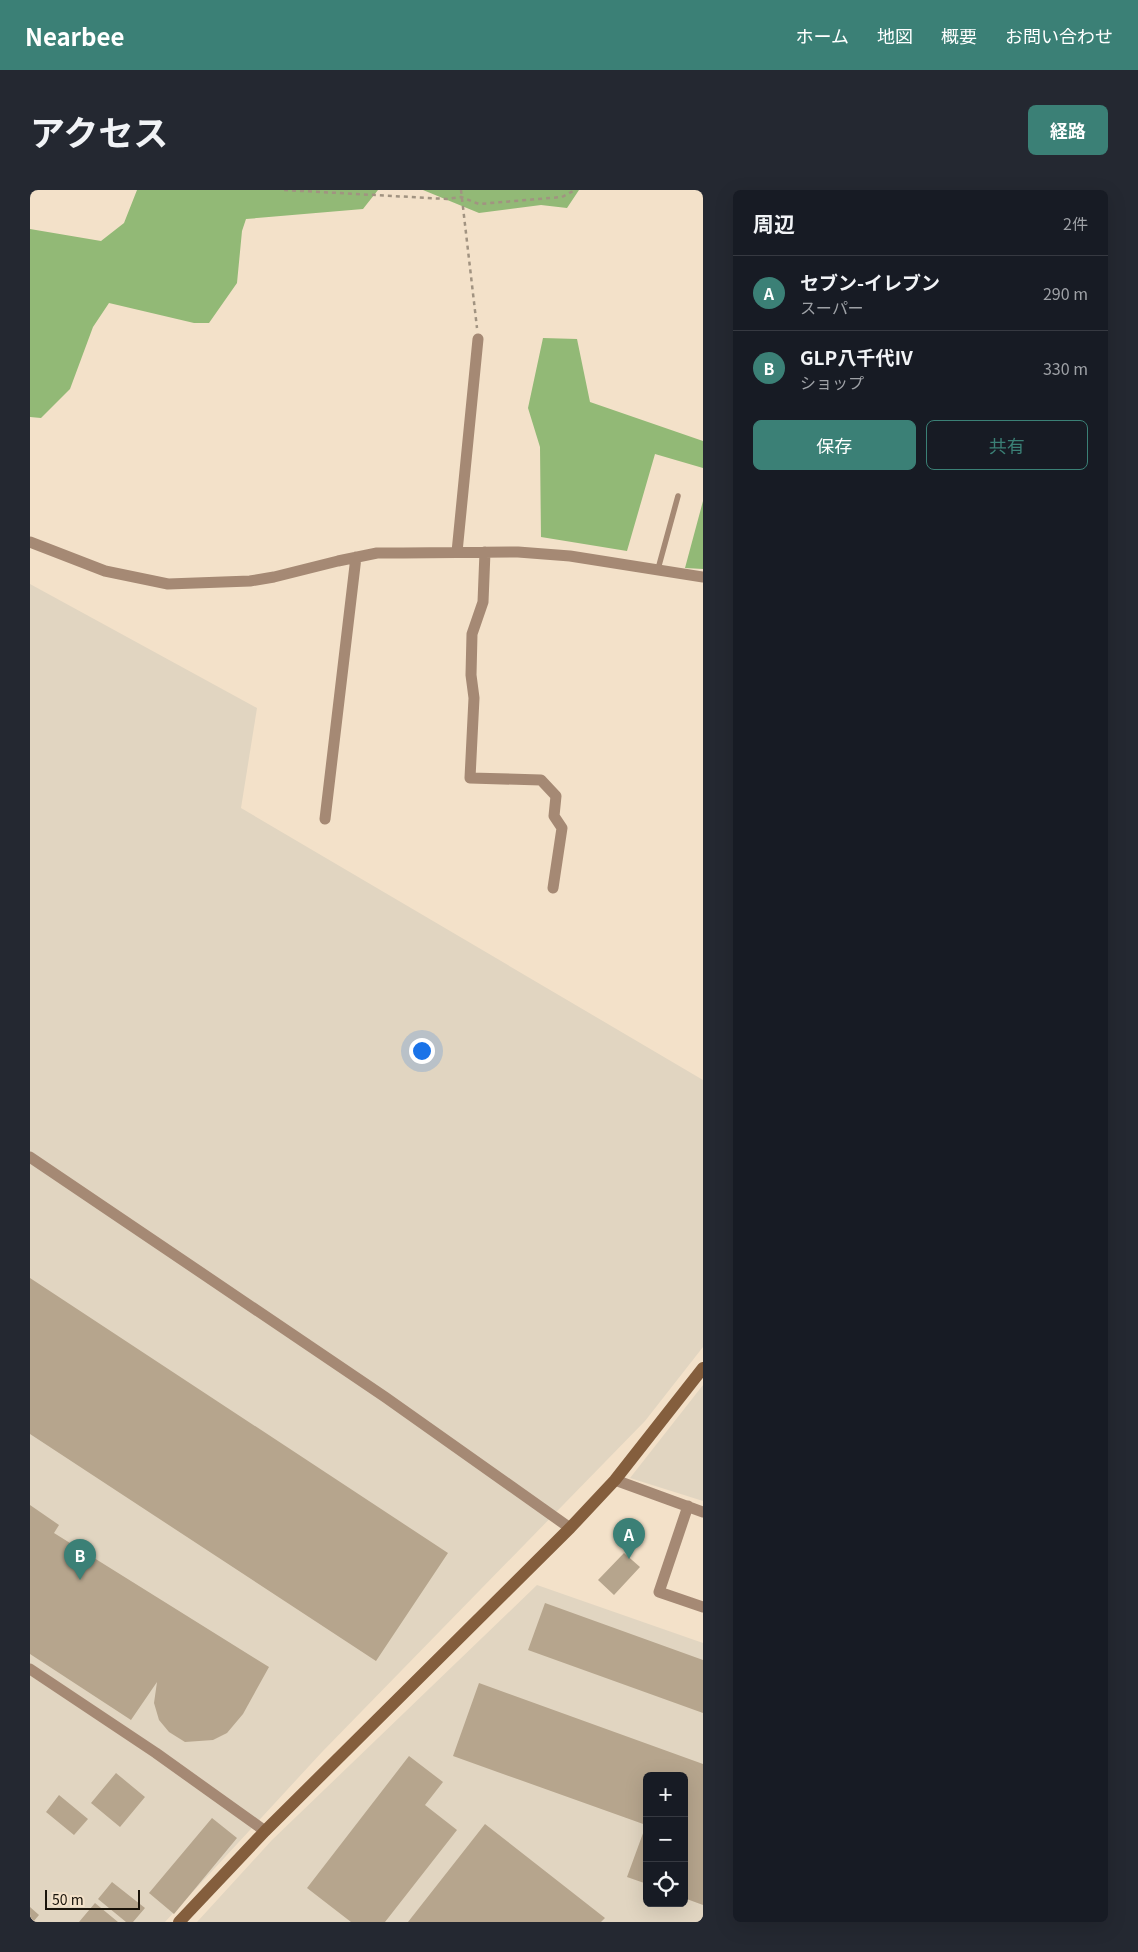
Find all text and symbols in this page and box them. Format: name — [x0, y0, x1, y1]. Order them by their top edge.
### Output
text: Nearbee — [25, 18, 124, 53]
text: ホーム — [796, 22, 849, 48]
text: 地図 — [877, 22, 913, 48]
text: 概要 — [941, 22, 977, 48]
text: お問い合わせ — [1005, 22, 1113, 48]
text: アクセス — [30, 105, 168, 156]
button: 経路 — [1028, 105, 1108, 155]
text: 周辺 — [753, 208, 795, 238]
text: 2件 — [1063, 211, 1088, 235]
text: セブン-イレブン — [800, 268, 940, 295]
text: A — [764, 281, 774, 305]
text: 290 m — [1043, 281, 1088, 305]
text: スーパー — [800, 295, 864, 319]
text: GLP八千代Ⅳ — [800, 343, 913, 370]
text: B — [764, 356, 774, 380]
text: 330 m — [1043, 356, 1088, 380]
text: ショップ — [800, 370, 864, 394]
button: 保存 — [753, 420, 916, 470]
button: 共有 — [926, 420, 1088, 470]
your location — [409, 1038, 435, 1064]
pin: A — [613, 1518, 645, 1559]
pin: B — [64, 1539, 96, 1580]
map controls — [643, 1772, 688, 1907]
button: + — [643, 1772, 688, 1817]
button: − — [643, 1817, 688, 1862]
button: locate — [643, 1862, 688, 1907]
scale bar — [45, 1887, 140, 1910]
text: 50 m — [52, 1889, 84, 1909]

